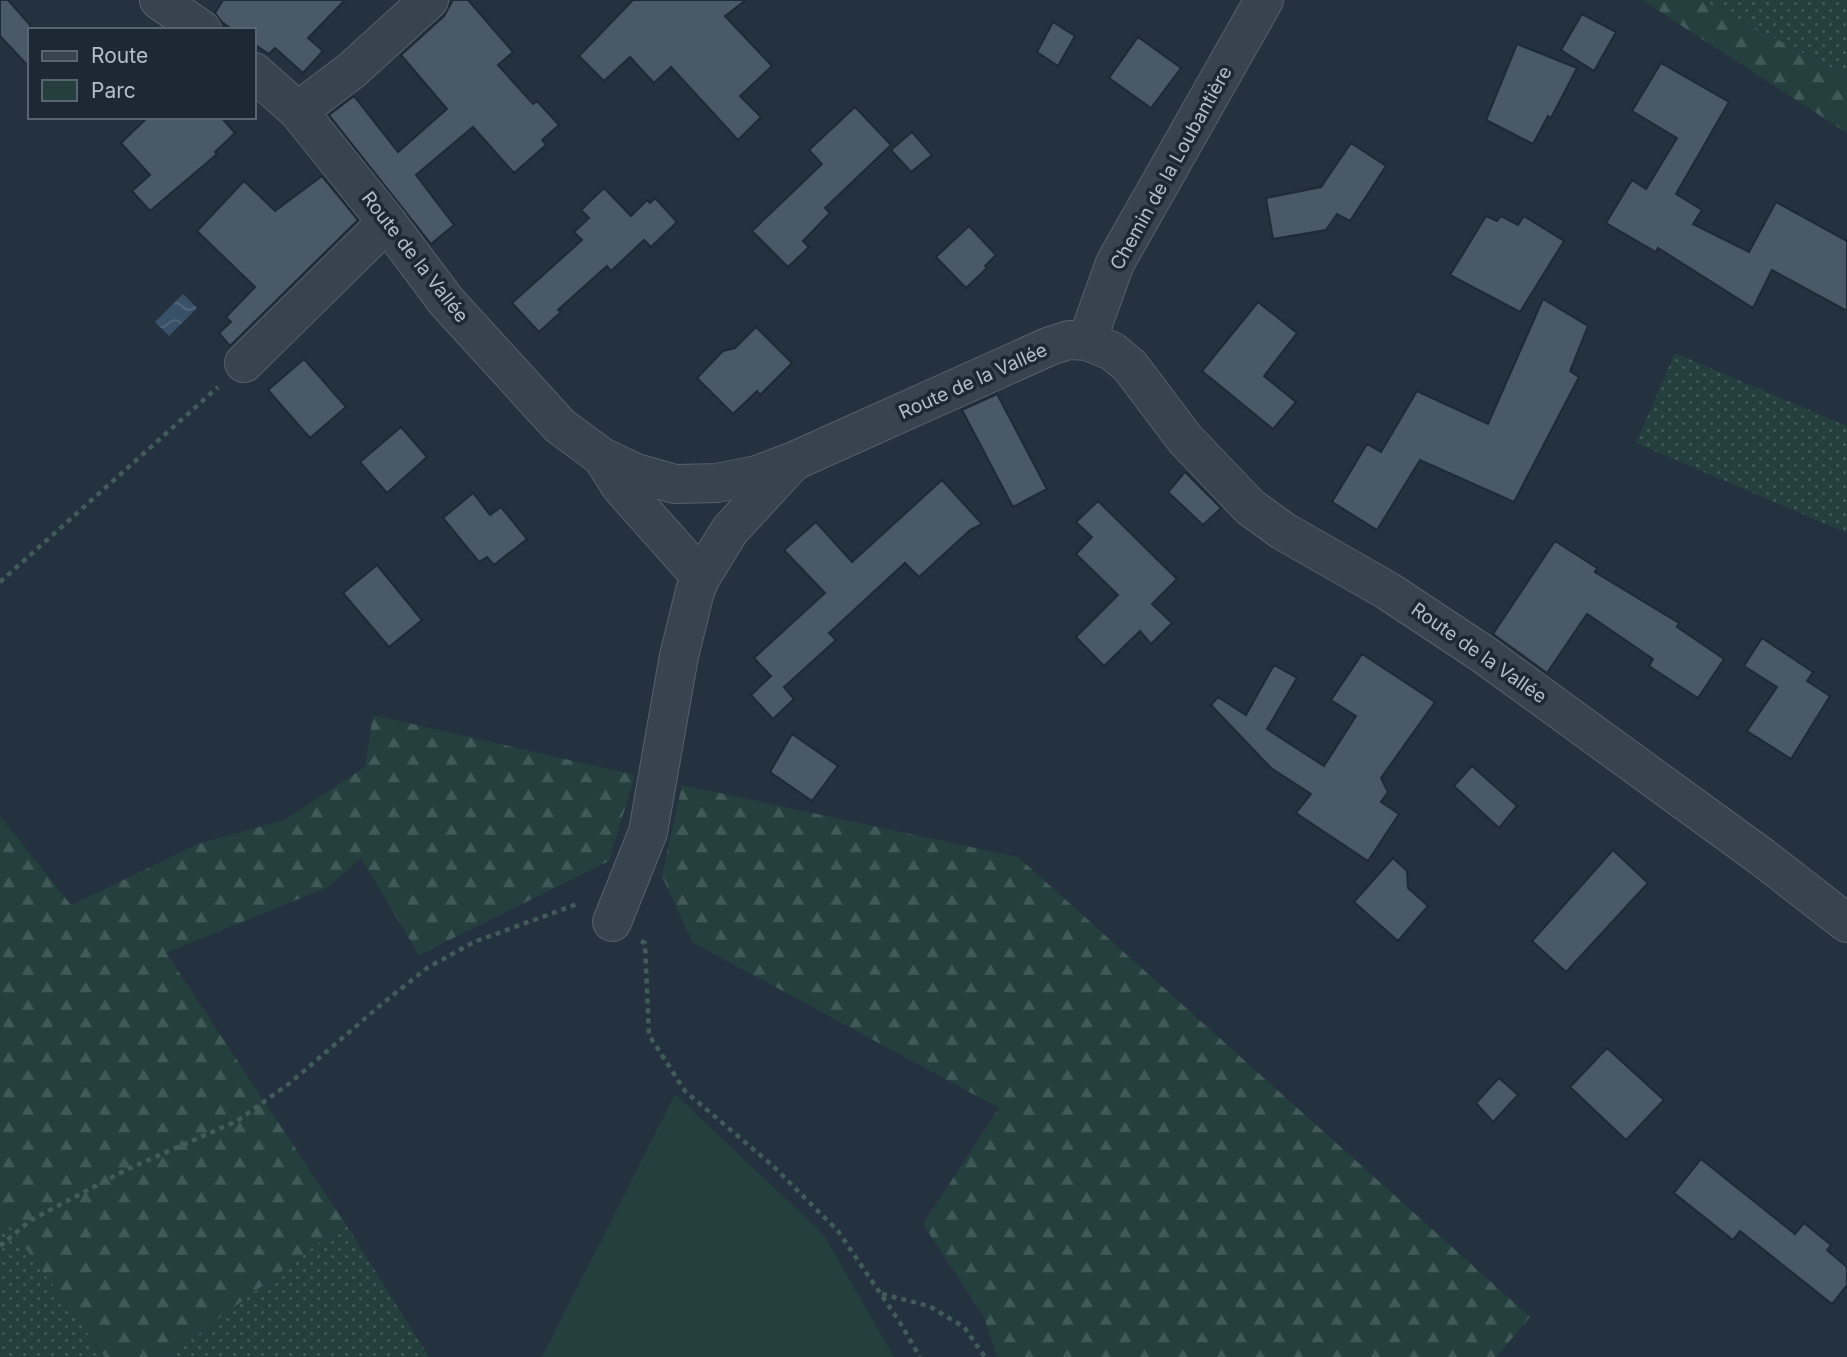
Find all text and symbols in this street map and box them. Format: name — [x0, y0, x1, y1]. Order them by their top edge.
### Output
legend — [28, 28, 256, 119]
text: Route — [91, 43, 148, 68]
street label: Chemin de la Loubantière — [1105, 62, 1237, 274]
text: Parc — [91, 78, 136, 103]
street label: Route de la Vallée — [357, 187, 473, 327]
street label: Route de la Vallée — [895, 338, 1051, 424]
street label: Route de la Vallée — [1407, 598, 1551, 708]

